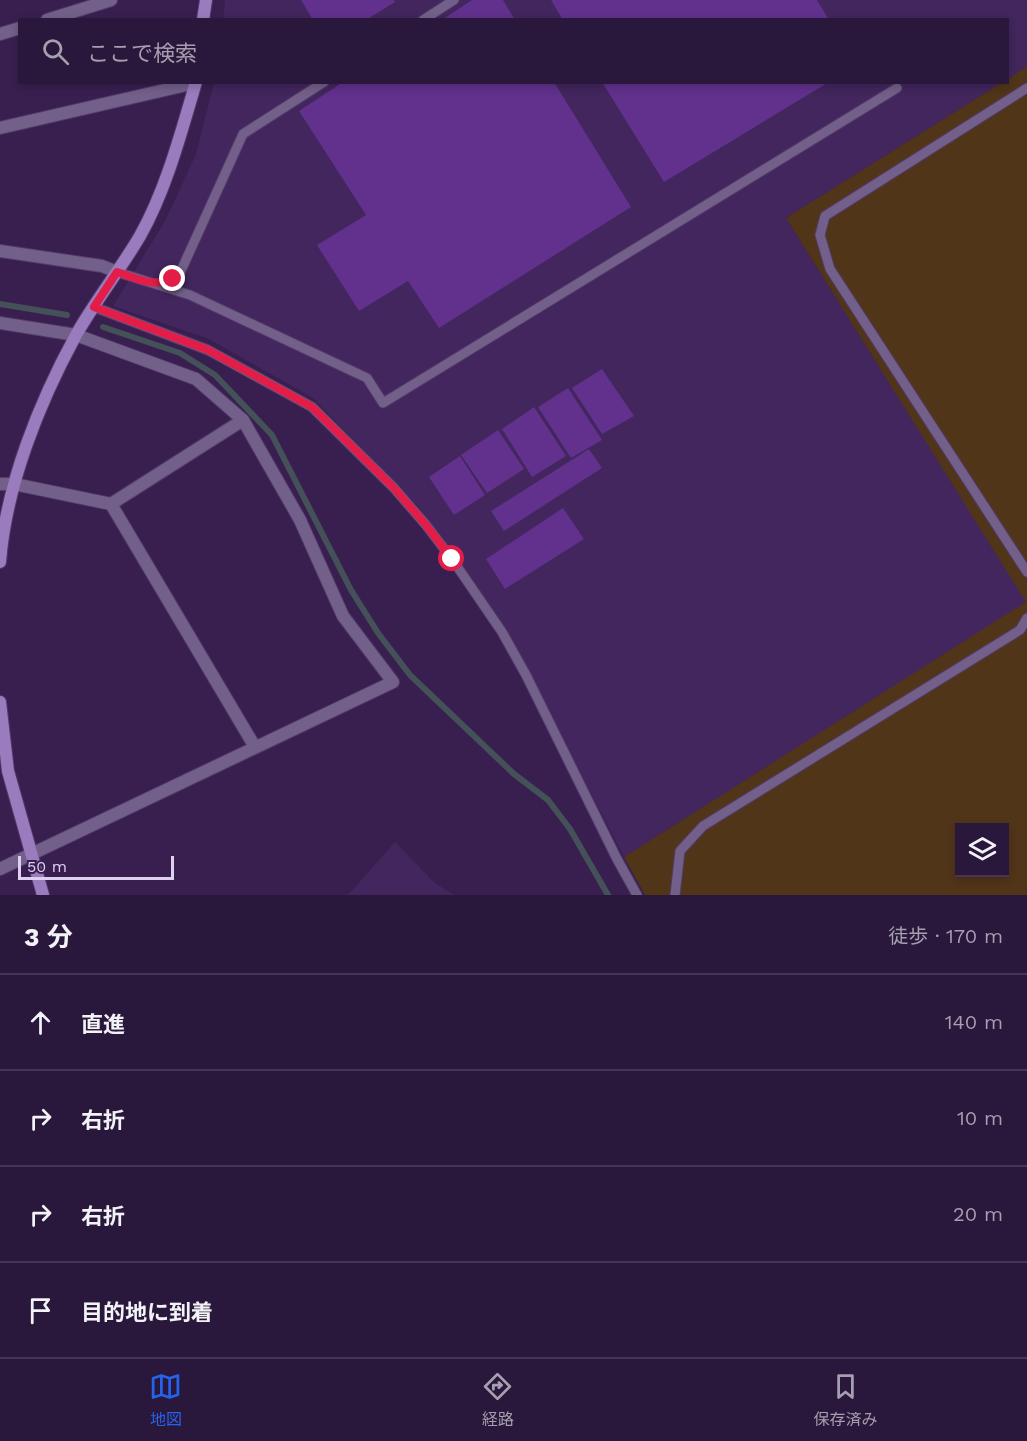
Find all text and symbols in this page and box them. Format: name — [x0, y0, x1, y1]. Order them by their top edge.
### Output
search box — [18, 18, 1009, 84]
icon: search — [39, 35, 72, 68]
text: ここで検索 — [87, 41, 197, 66]
route end — [159, 265, 185, 291]
route start — [438, 545, 464, 571]
map controls — [955, 823, 1009, 877]
button: layers — [955, 823, 1009, 877]
scale bar — [18, 853, 174, 880]
text: 50 m — [27, 857, 67, 876]
text: 3 分 — [24, 922, 73, 952]
text: 徒歩 · 170 m — [888, 924, 1003, 948]
icon: ahead — [24, 1006, 57, 1039]
text: 140 m — [945, 1010, 1003, 1034]
text: 直進 — [81, 1012, 125, 1037]
icon: right — [24, 1102, 57, 1135]
text: 10 m — [957, 1106, 1003, 1130]
text: 右折 — [81, 1108, 125, 1133]
icon: right — [24, 1198, 57, 1231]
text: 20 m — [953, 1202, 1003, 1226]
text: 右折 — [81, 1204, 125, 1229]
icon: arrive — [24, 1294, 57, 1327]
text: 目的地に到着 — [81, 1300, 213, 1325]
tab: 地図 — [149, 1370, 182, 1430]
tab: 経路 — [481, 1370, 514, 1430]
tab: 保存済み — [813, 1370, 877, 1430]

